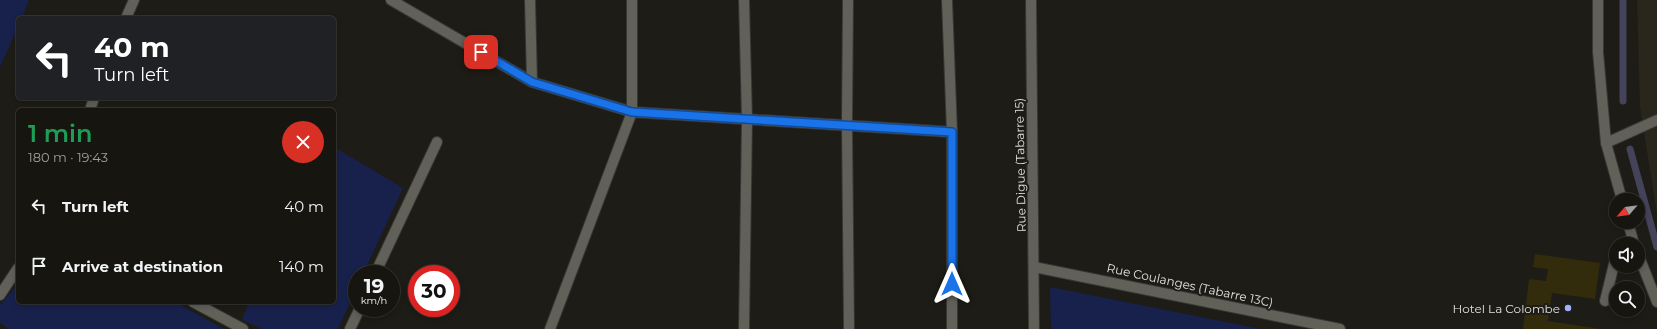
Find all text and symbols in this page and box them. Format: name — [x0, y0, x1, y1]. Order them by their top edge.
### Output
text: 40 m — [94, 30, 170, 64]
icon: left — [28, 32, 80, 84]
pin — [464, 35, 498, 69]
icon: arrive — [470, 41, 492, 63]
text: Turn left — [94, 64, 169, 86]
street label: Rue Digue (Tabarre 15) — [1011, 98, 1029, 232]
text: 1 min — [28, 119, 92, 148]
button: close — [282, 121, 324, 163]
text: 180 m · 19:43 — [28, 149, 108, 165]
north arrow — [1609, 193, 1645, 229]
map controls — [1609, 193, 1645, 317]
icon: left — [28, 195, 50, 217]
text: Turn left — [62, 197, 129, 216]
text: 40 m — [284, 197, 324, 216]
button: sound — [1609, 237, 1645, 273]
icon: arrive — [28, 255, 50, 277]
text: Arrive at destination — [62, 257, 223, 276]
text: 140 m — [279, 257, 324, 276]
street label: Rue Coulanges (Tabarre 13C) — [1105, 260, 1275, 310]
position arrow — [931, 263, 973, 305]
speed limit sign: 30 — [408, 265, 460, 317]
text: 19 — [364, 274, 384, 298]
button: search — [1609, 281, 1645, 317]
text: km/h — [361, 294, 387, 307]
place label: Hotel La Colombe — [1453, 301, 1560, 316]
marker: Hotel La Colombe — [1563, 303, 1573, 313]

